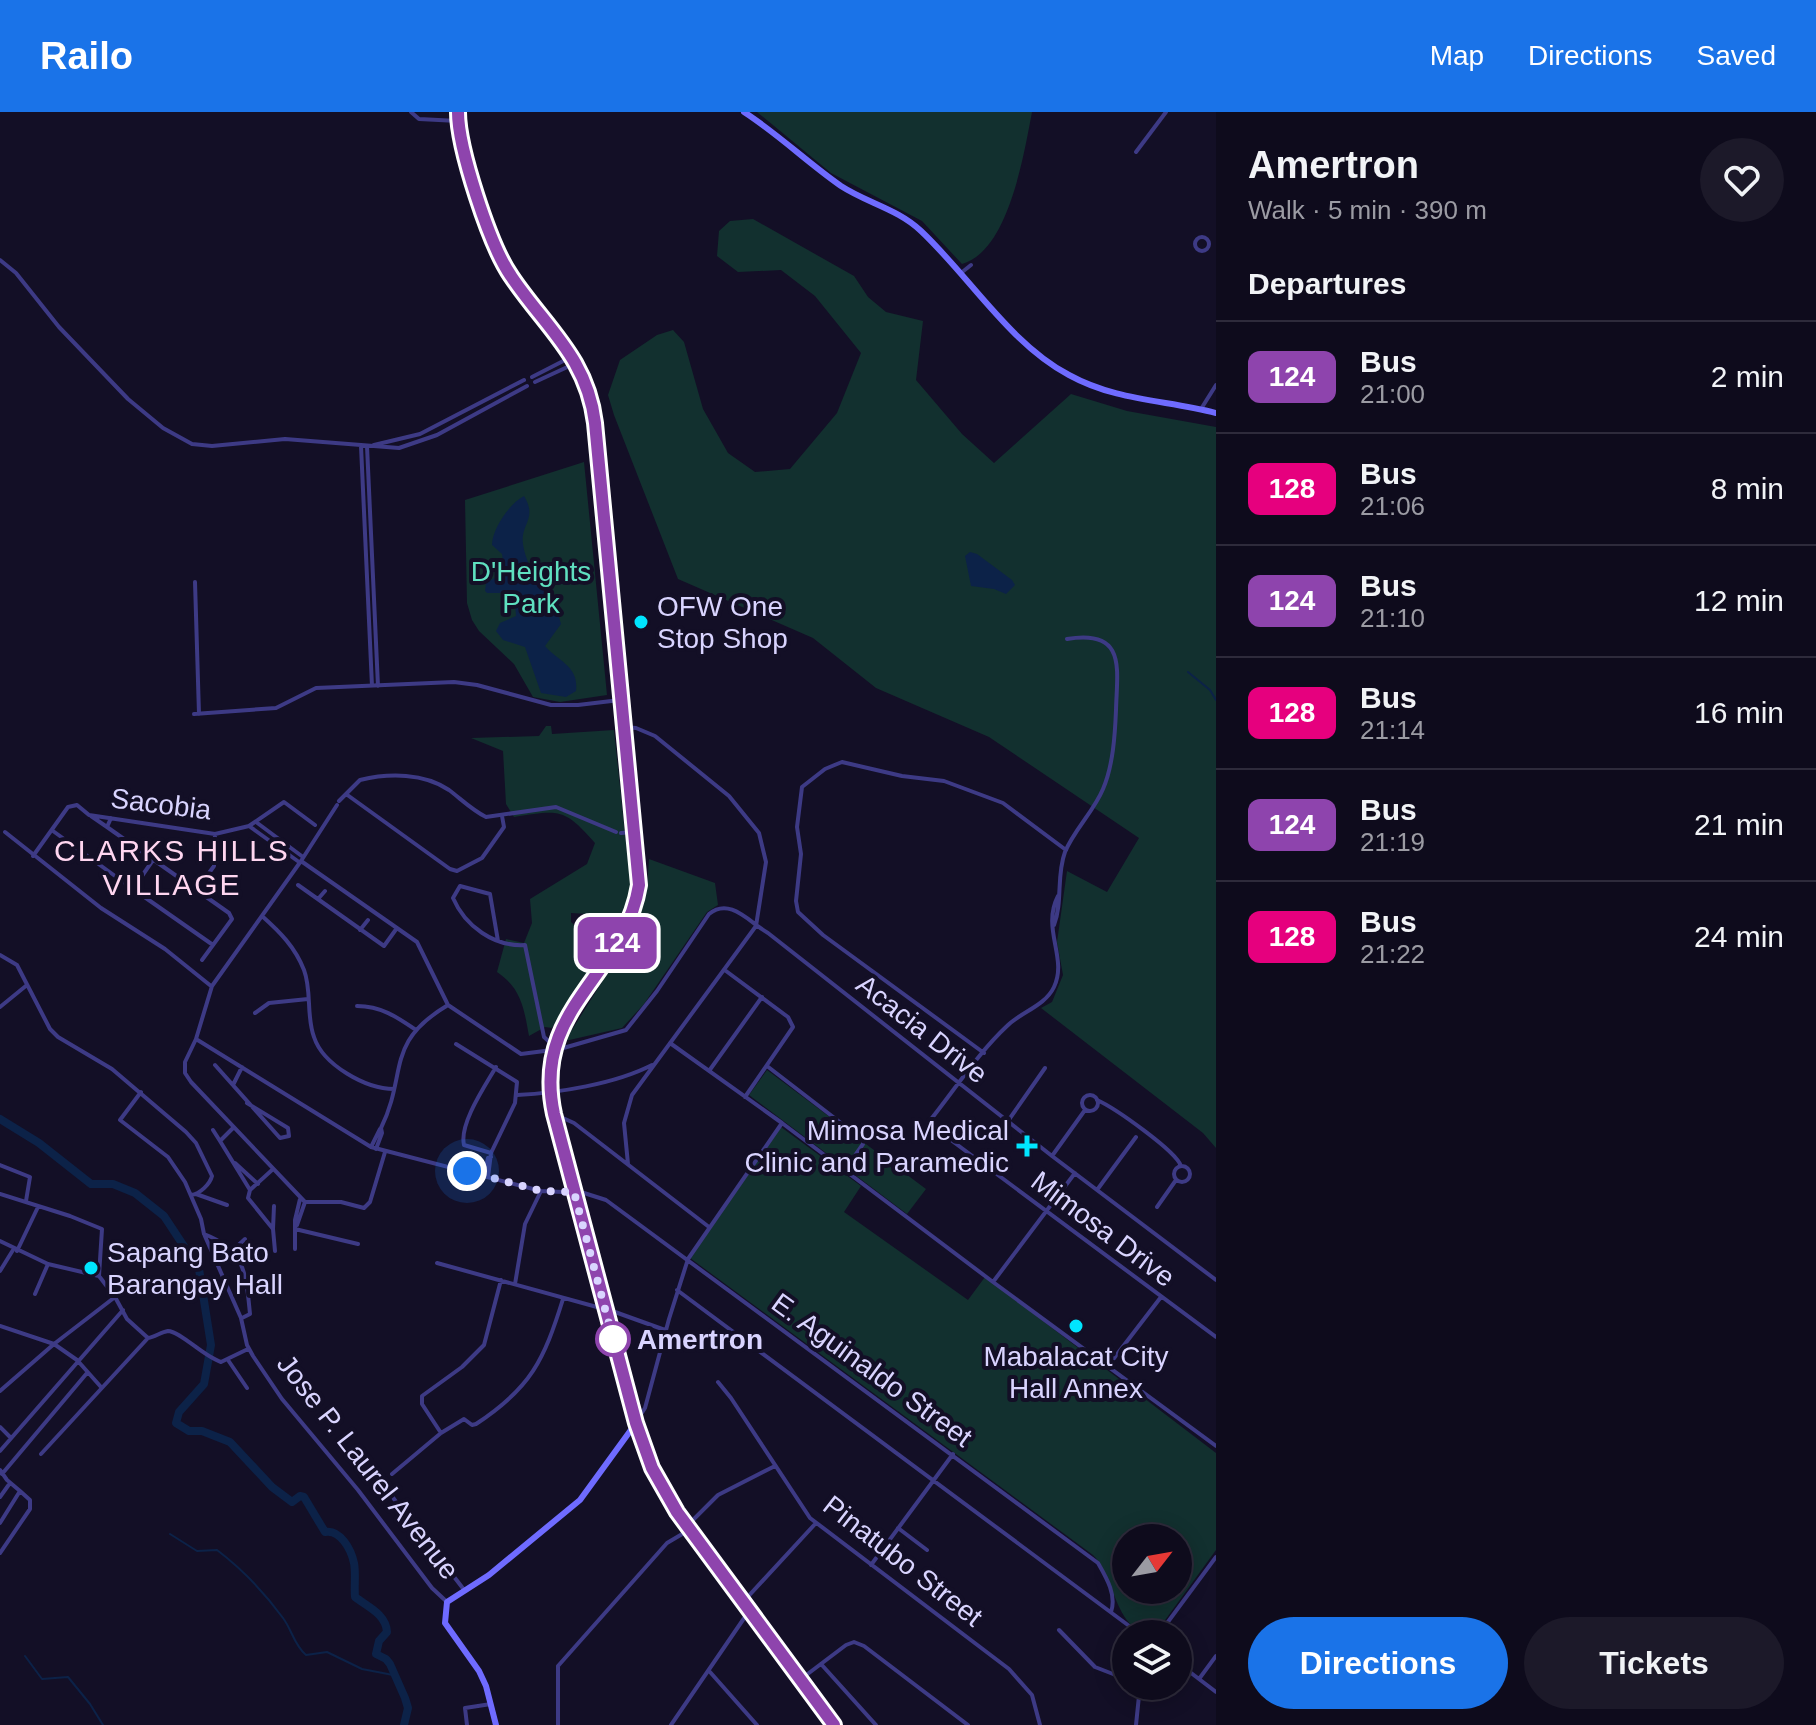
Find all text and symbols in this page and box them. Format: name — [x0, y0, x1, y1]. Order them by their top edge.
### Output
text: Railo — [40, 35, 133, 77]
text: Map — [1430, 40, 1484, 71]
text: Directions — [1528, 40, 1653, 71]
text: Saved — [1697, 40, 1776, 71]
button: heart — [1700, 138, 1784, 222]
text: Amertron — [1248, 144, 1419, 186]
text: Walk · 5 min · 390 m — [1248, 195, 1487, 225]
text: Departures — [1248, 267, 1406, 300]
text: Bus — [1360, 345, 1417, 378]
text: 2 min — [1711, 360, 1784, 393]
text: 124 — [1269, 361, 1315, 392]
text: 21:00 — [1360, 379, 1425, 409]
text: Bus — [1360, 457, 1417, 490]
text: 8 min — [1711, 472, 1784, 505]
text: 128 — [1269, 473, 1315, 504]
text: 21:06 — [1360, 491, 1425, 521]
park label: D'Heights Park — [471, 556, 591, 619]
text: Bus — [1360, 569, 1417, 602]
text: 12 min — [1694, 584, 1784, 617]
text: 124 — [1269, 585, 1315, 616]
place label: OFW One Stop Shop — [657, 591, 788, 654]
text: 21:10 — [1360, 603, 1425, 633]
marker: OFW One Stop Shop — [632, 613, 650, 631]
text: Bus — [1360, 681, 1417, 714]
text: 16 min — [1694, 696, 1784, 729]
text: 128 — [1269, 697, 1315, 728]
text: 21:14 — [1360, 715, 1425, 745]
street label: Sacobia — [109, 782, 214, 826]
text: Bus — [1360, 793, 1417, 826]
text: 21 min — [1694, 808, 1784, 841]
text: 124 — [1269, 809, 1315, 840]
text: 21:19 — [1360, 827, 1425, 857]
district label: CLARKS HILLS VILLAGE — [54, 834, 290, 901]
text: Bus — [1360, 905, 1417, 938]
line badge: 124 — [571, 917, 663, 969]
text: 24 min — [1694, 920, 1784, 953]
text: 128 — [1269, 921, 1315, 952]
text: 124 — [594, 927, 640, 958]
text: 21:22 — [1360, 939, 1425, 969]
street label: Acacia Drive — [851, 968, 993, 1090]
place label: Mimosa Medical Clinic and Paramedic — [744, 1115, 1009, 1178]
marker: Mimosa Medical Clinic and Paramedic — [1016, 1135, 1038, 1157]
your location — [447, 1151, 487, 1191]
street label: Mimosa Drive — [1025, 1165, 1181, 1293]
place label: Sapang Bato Barangay Hall — [107, 1237, 283, 1300]
marker: Sapang Bato Barangay Hall — [82, 1259, 100, 1277]
street label: E. Aguinaldo Street — [766, 1287, 978, 1453]
marker: Mabalacat City Hall Annex — [1067, 1317, 1085, 1335]
marker: Amertron — [596, 1322, 630, 1356]
place label: Amertron — [637, 1324, 763, 1355]
place label: Mabalacat City Hall Annex — [983, 1341, 1169, 1404]
street label: Jose P. Laurel Avenue — [271, 1349, 465, 1585]
street label: Pinatubo Street — [817, 1489, 989, 1633]
north arrow — [1112, 1524, 1192, 1604]
map controls — [1112, 1524, 1192, 1700]
button: Directions — [1248, 1617, 1508, 1709]
button: Tickets — [1524, 1617, 1784, 1709]
button: layers — [1112, 1620, 1192, 1700]

